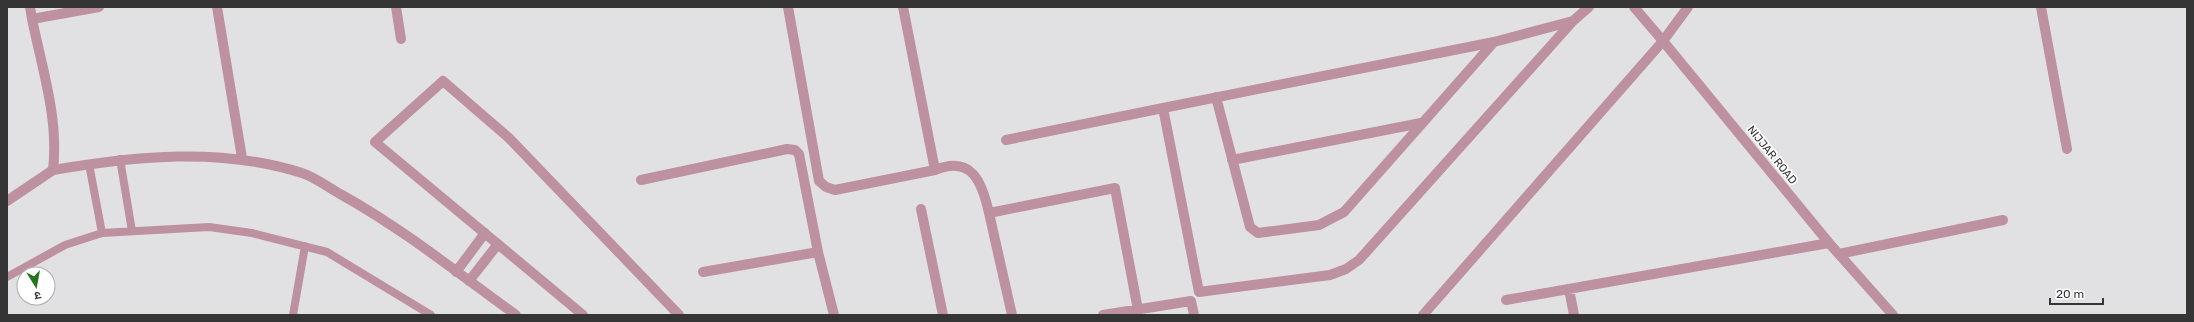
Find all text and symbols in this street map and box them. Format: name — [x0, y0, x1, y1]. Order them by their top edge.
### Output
street label: NIJJAR ROAD — [1745, 123, 1799, 187]
north arrow — [16, 266, 56, 306]
scale bar — [2050, 280, 2103, 306]
text: 20 m — [2056, 287, 2084, 301]
text: उ — [33, 288, 42, 302]

